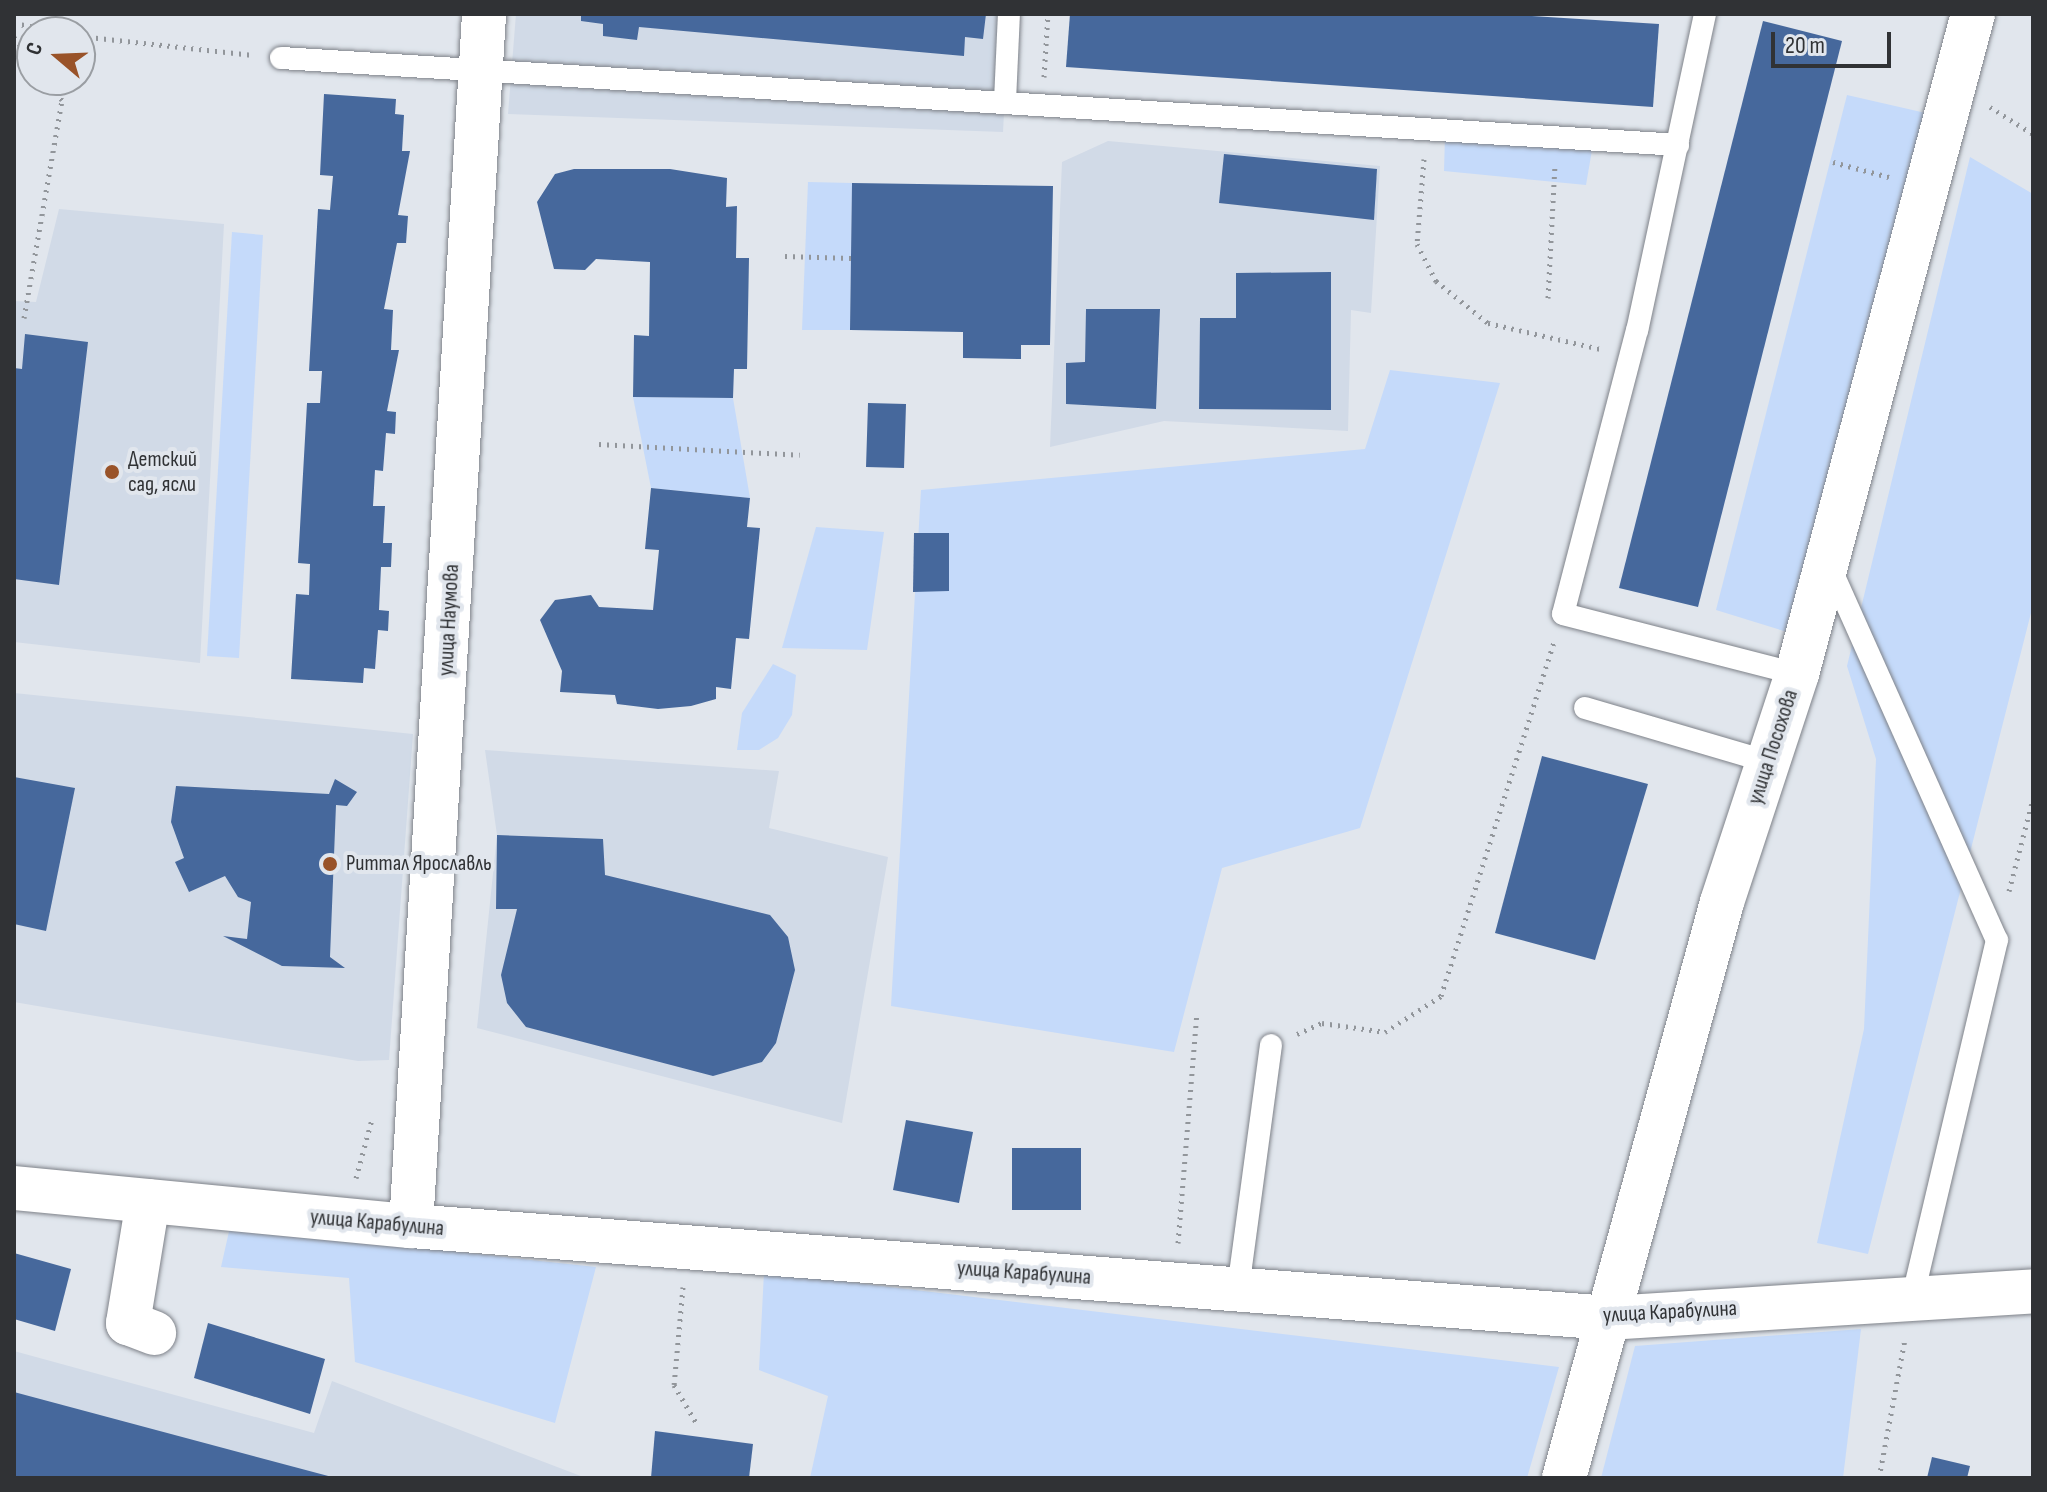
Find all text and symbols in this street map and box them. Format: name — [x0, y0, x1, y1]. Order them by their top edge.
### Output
north arrow — [16, 16, 96, 96]
scale bar — [1775, 16, 1895, 66]
text: 20 m — [1785, 31, 1825, 60]
text: С — [20, 39, 49, 58]
place label: Детский сад, ясли — [128, 446, 197, 498]
marker: Детский сад, ясли — [103, 463, 121, 481]
street label: улица Наумова — [433, 563, 465, 677]
street label: улица Посохова — [1742, 686, 1804, 808]
place label: Риттал Ярославль — [346, 851, 492, 877]
marker: Риттал Ярославль — [321, 855, 339, 873]
street label: улица Карабулина — [309, 1204, 445, 1242]
street label: улица Карабулина — [956, 1255, 1092, 1291]
street label: улица Карабулина — [1602, 1295, 1738, 1329]

